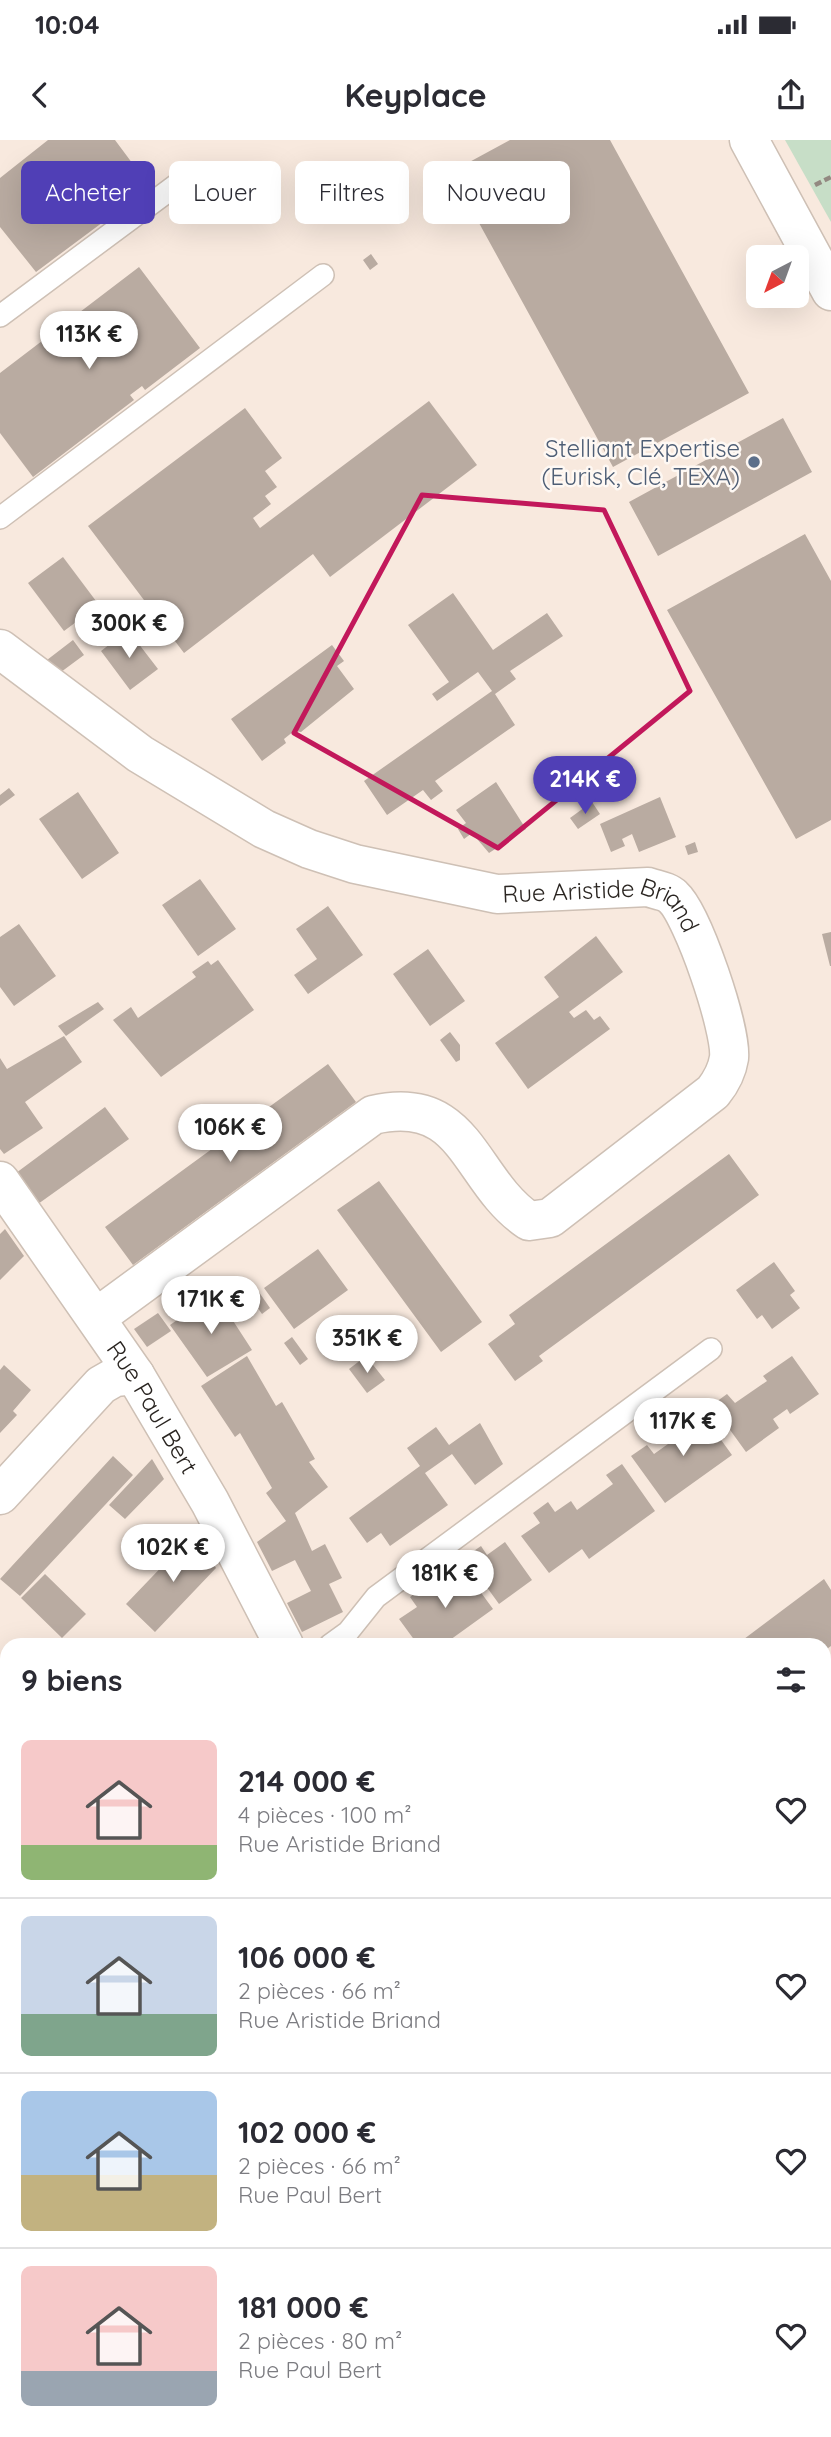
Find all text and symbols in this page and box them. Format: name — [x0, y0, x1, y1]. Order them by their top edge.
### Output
text: 10:04 — [35, 8, 99, 41]
text: Keyplace — [344, 75, 487, 115]
icon: back — [21, 76, 59, 114]
icon: share — [772, 76, 810, 114]
chip: Acheter — [21, 161, 155, 224]
chip: Louer — [169, 161, 281, 224]
chip: Filtres — [295, 161, 409, 224]
chip: Nouveau — [423, 161, 570, 224]
north arrow — [746, 245, 808, 308]
map controls — [746, 245, 809, 308]
pin: 113K € — [32, 312, 146, 371]
text: 113K € — [56, 319, 122, 348]
place label: Stelliant Expertise (Eurisk, Clé, TEXA) — [541, 433, 740, 491]
marker: Stelliant Expertise (Eurisk, Clé, TEXA) — [746, 454, 762, 470]
pin: 300K € — [72, 601, 186, 660]
text: 300K € — [91, 608, 167, 637]
pin: 214K € — [528, 756, 642, 816]
text: 214K € — [549, 764, 621, 793]
street label: Rue Aristide Briand — [502, 871, 706, 937]
pin: 106K € — [173, 1104, 287, 1164]
text: 106K € — [194, 1112, 266, 1141]
pin: 171K € — [154, 1276, 268, 1336]
text: 171K € — [177, 1284, 245, 1313]
pin: 351K € — [310, 1316, 424, 1375]
text: 351K € — [332, 1323, 402, 1352]
street label: Rue Paul Bert — [101, 1335, 205, 1479]
pin: 117K € — [626, 1398, 740, 1458]
text: 117K € — [650, 1406, 716, 1435]
pin: 102K € — [116, 1524, 230, 1584]
text: 102K € — [137, 1532, 209, 1561]
pin: 181K € — [388, 1550, 502, 1610]
text: 181K € — [412, 1558, 478, 1587]
text: 9 biens — [21, 1661, 122, 1699]
icon: filters — [772, 1661, 810, 1699]
text: 214 000 € — [238, 1762, 375, 1800]
icon: home — [77, 1768, 161, 1852]
icon: heart — [772, 1791, 810, 1829]
text: 4 pièces · 100 m² — [238, 1800, 411, 1829]
text: Rue Aristide Briand — [238, 1829, 441, 1858]
text: 106 000 € — [238, 1938, 376, 1976]
icon: home — [77, 1944, 161, 2028]
icon: heart — [772, 1967, 810, 2005]
text: 2 pièces · 66 m² — [238, 1976, 401, 2005]
text: Rue Aristide Briand — [238, 2005, 441, 2034]
text: 102 000 € — [238, 2113, 376, 2151]
icon: home — [77, 2119, 161, 2203]
icon: heart — [772, 2142, 810, 2180]
text: 2 pièces · 66 m² — [238, 2151, 401, 2180]
text: Rue Paul Bert — [238, 2180, 382, 2209]
text: 181 000 € — [238, 2288, 369, 2326]
icon: home — [77, 2294, 161, 2378]
icon: heart — [772, 2317, 810, 2355]
text: 2 pièces · 80 m² — [238, 2326, 402, 2355]
text: Rue Paul Bert — [238, 2355, 382, 2384]

